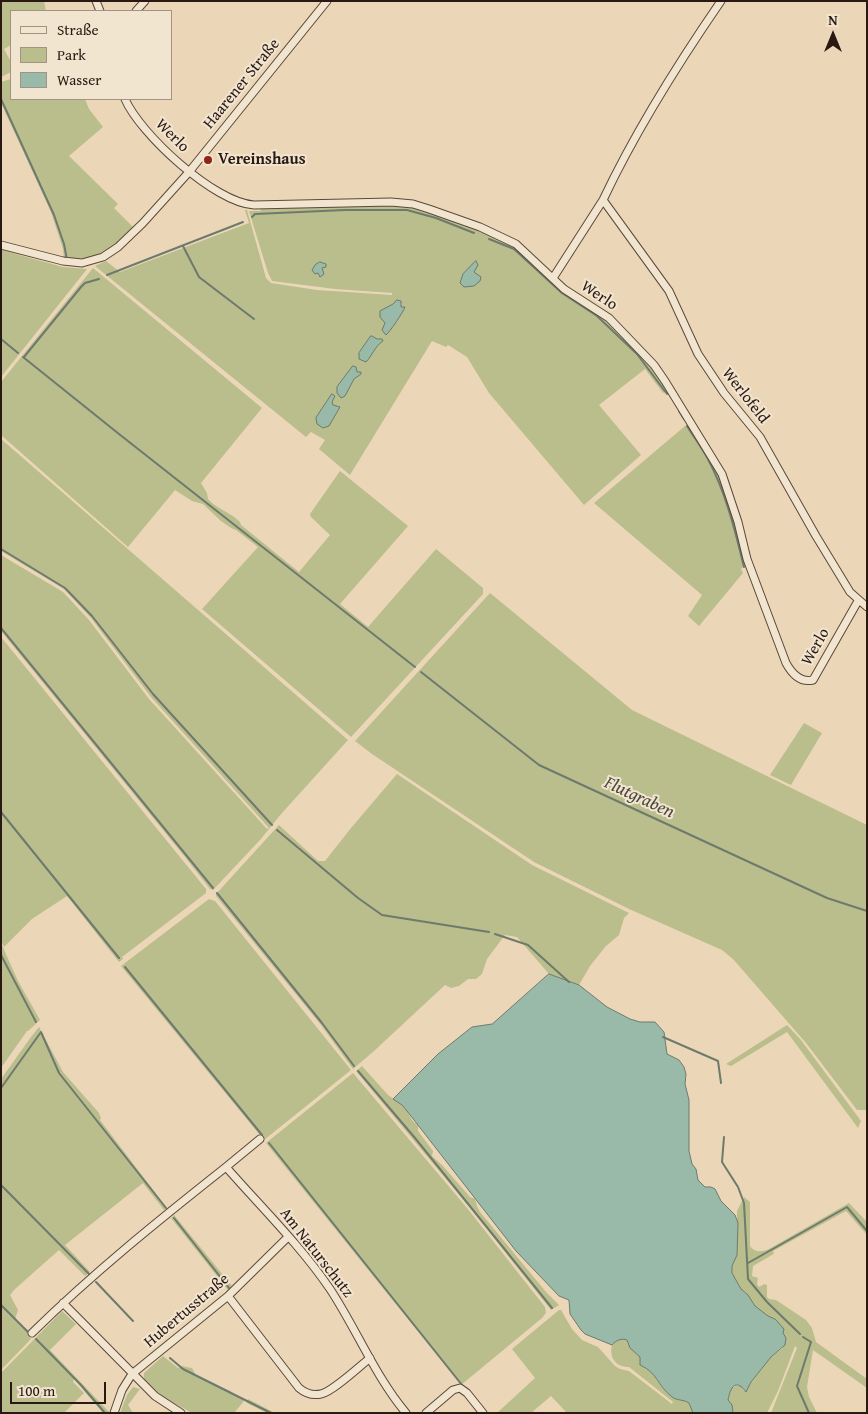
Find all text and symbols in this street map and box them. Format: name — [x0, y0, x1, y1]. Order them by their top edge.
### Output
legend — [10, 10, 172, 100]
north arrow — [808, 10, 858, 60]
text: N — [828, 10, 838, 30]
text: Straße — [57, 19, 99, 40]
street label: Haarener Straße — [200, 35, 284, 133]
text: Park — [57, 44, 86, 65]
text: Wasser — [57, 69, 101, 90]
street label: Werlo — [151, 115, 193, 157]
place label: Vereinshaus — [218, 150, 306, 170]
marker: Vereinshaus — [202, 154, 214, 166]
street label: Werlo — [577, 277, 621, 315]
street label: Werlofeld — [717, 364, 773, 428]
street label: Werlo — [798, 625, 834, 669]
water label: Flutgraben — [600, 772, 678, 824]
street label: Am Naturschutz — [275, 1204, 357, 1302]
street label: Hubertusstraße — [141, 1270, 233, 1352]
scale bar — [12, 1372, 109, 1404]
text: 100 m — [18, 1380, 55, 1401]

